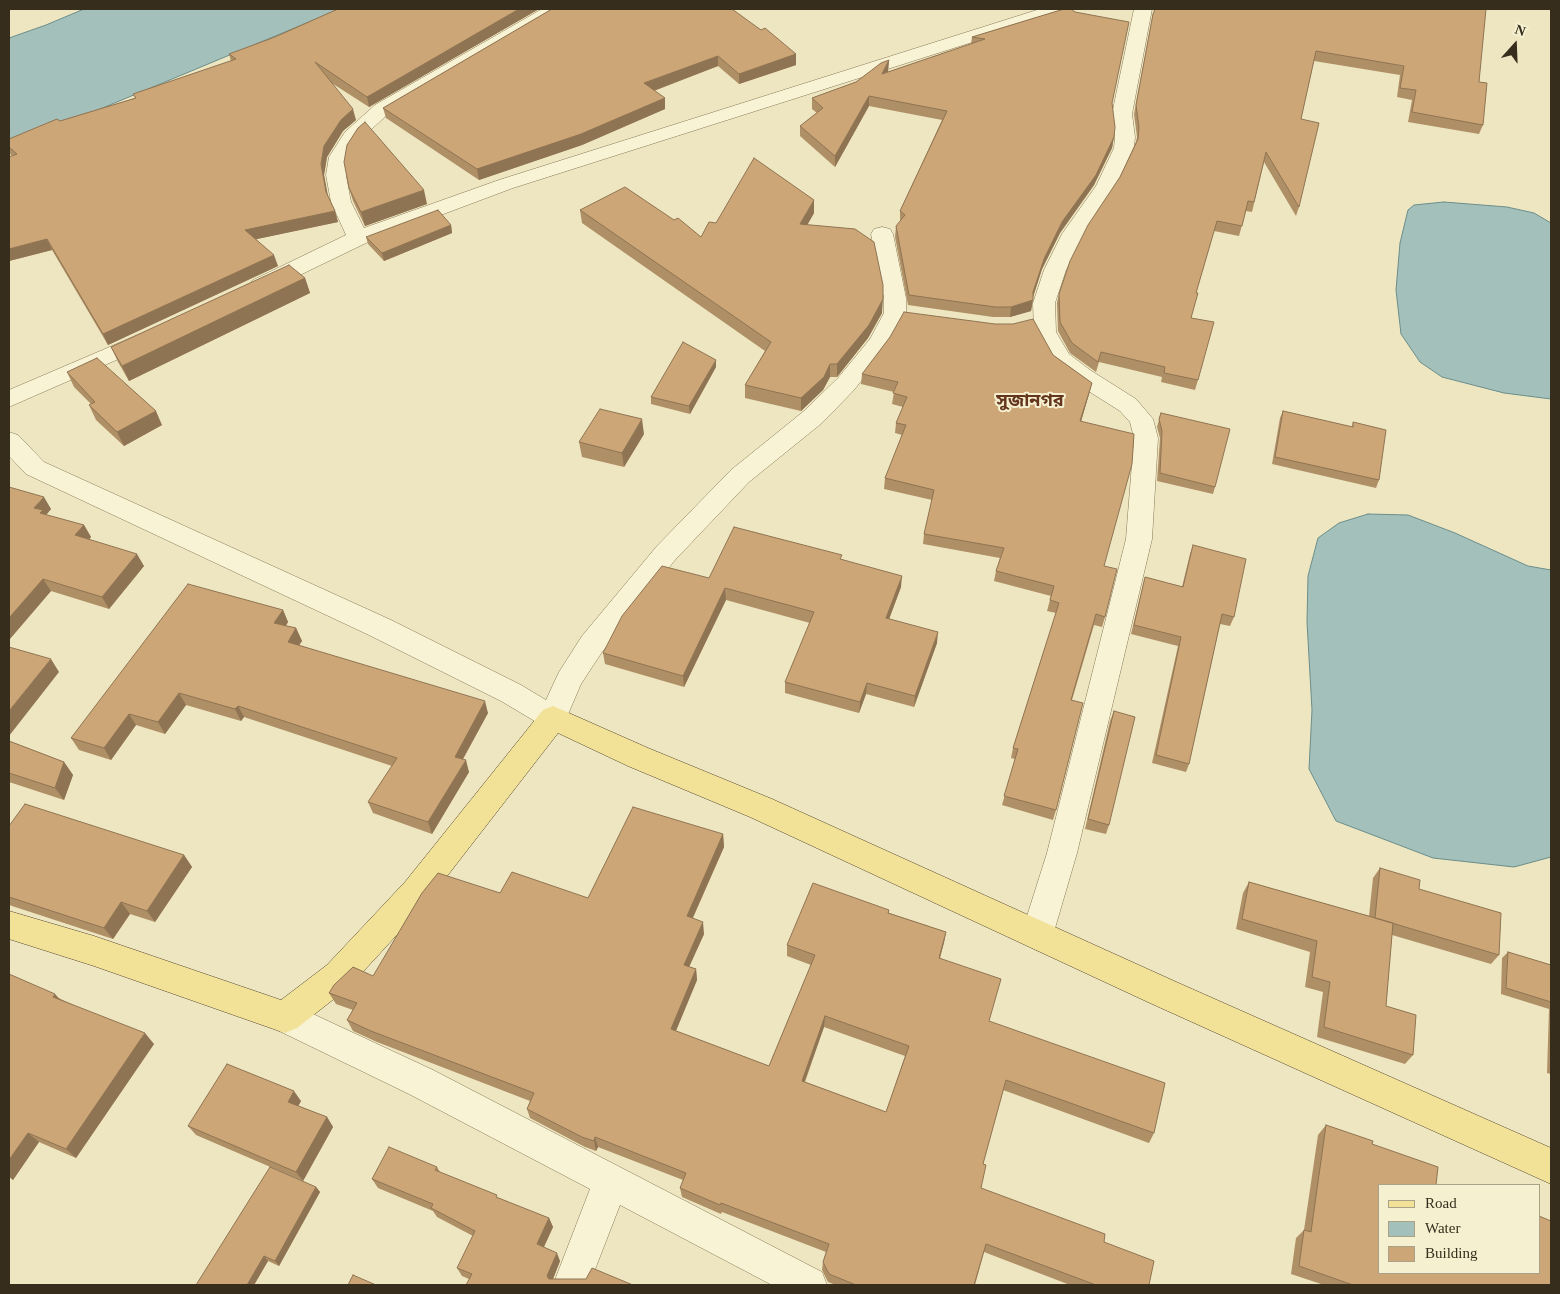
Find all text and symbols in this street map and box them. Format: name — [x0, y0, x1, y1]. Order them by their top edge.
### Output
north arrow — [1490, 20, 1540, 70]
text: N — [1513, 22, 1528, 39]
district label: সুজানগর — [996, 390, 1064, 412]
legend — [1378, 1184, 1540, 1274]
text: Road — [1425, 1195, 1457, 1211]
text: Water — [1425, 1220, 1460, 1236]
text: Building — [1425, 1245, 1478, 1261]

